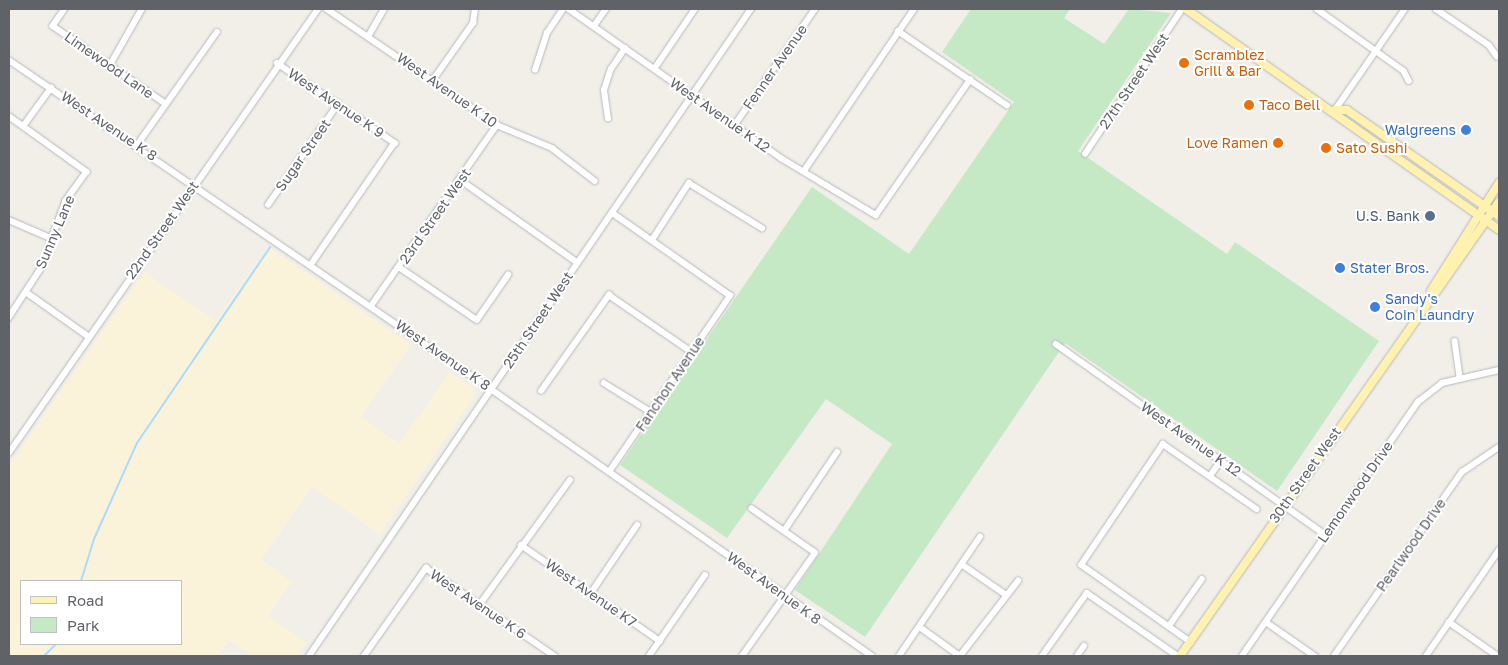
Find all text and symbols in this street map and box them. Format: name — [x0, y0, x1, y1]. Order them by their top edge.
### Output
street label: Fenner Avenue — [739, 21, 811, 113]
street label: Limewood Lane — [61, 28, 157, 102]
street label: 27th Street West — [1096, 30, 1172, 132]
place label: Scramblez Grill & Bar — [1194, 47, 1264, 80]
street label: West Avenue K 10 — [393, 49, 501, 131]
marker: Scramblez Grill & Bar — [1178, 57, 1190, 69]
street label: West Avenue K 9 — [285, 65, 387, 141]
street label: West Avenue K 12 — [667, 74, 773, 156]
street label: West Avenue K 8 — [58, 88, 160, 164]
place label: Taco Bell — [1259, 97, 1320, 113]
marker: Taco Bell — [1243, 99, 1255, 111]
street label: Sugar Street — [272, 116, 334, 194]
place label: Walgreens — [1385, 122, 1456, 138]
marker: Walgreens — [1460, 124, 1472, 136]
place label: Love Ramen — [1186, 135, 1268, 151]
marker: Love Ramen — [1272, 137, 1284, 149]
place label: Sato Sushi — [1336, 140, 1407, 156]
marker: Sato Sushi — [1320, 142, 1332, 154]
street label: 23rd Street West — [396, 165, 474, 267]
street label: 22nd Street West — [122, 178, 202, 282]
street label: Sunny Lane — [32, 193, 78, 271]
place label: U.S. Bank — [1356, 208, 1420, 224]
marker: U.S. Bank — [1424, 210, 1436, 222]
place label: Stater Bros. — [1350, 260, 1429, 276]
marker: Stater Bros. — [1334, 262, 1346, 274]
street label: 25th Street West — [499, 268, 577, 372]
place label: Sandy's Coin Laundry — [1385, 291, 1474, 324]
marker: Sandy's Coin Laundry — [1369, 301, 1381, 313]
street label: West Avenue K 8 — [392, 316, 494, 394]
street label: Fanchon Avenue — [632, 333, 708, 435]
street label: West Avenue K 12 — [1138, 398, 1244, 480]
street label: 30th Street West — [1266, 424, 1344, 526]
street label: Lemonwood Drive — [1314, 438, 1396, 546]
street label: Pearlwood Drive — [1373, 495, 1449, 595]
street label: West Avenue K 8 — [724, 548, 824, 628]
street label: West Avenue K7 — [542, 555, 640, 631]
street label: West Avenue K 6 — [427, 566, 529, 642]
legend — [20, 580, 182, 645]
text: Road — [67, 591, 104, 609]
text: Park — [67, 616, 99, 634]

